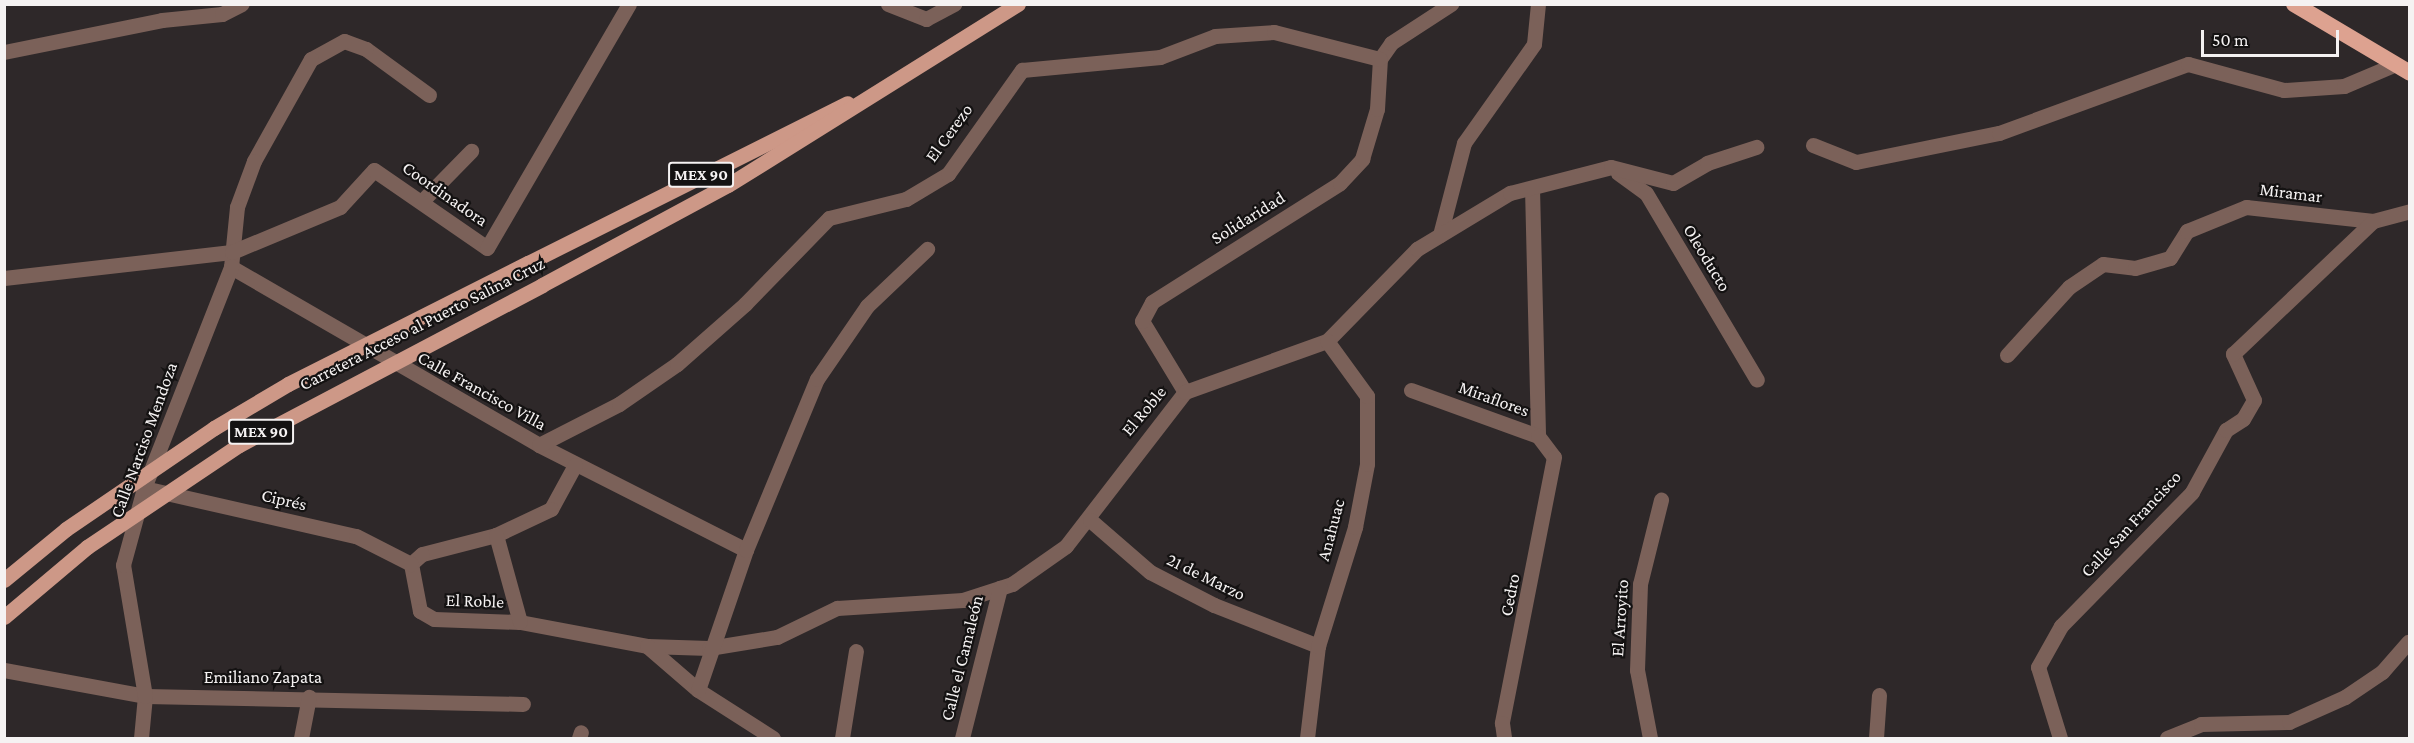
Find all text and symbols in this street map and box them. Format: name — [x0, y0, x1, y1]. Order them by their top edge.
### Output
scale bar — [2204, 18, 2342, 56]
text: 50 m — [2212, 30, 2249, 50]
street label: El Cerezo — [921, 100, 977, 166]
street label: Coordinadora — [398, 157, 492, 231]
road number: MEX 90 — [668, 162, 734, 188]
street label: Miramar — [2258, 178, 2324, 208]
street label: Solidaridad — [1207, 187, 1289, 249]
street label: Oleoducto — [1678, 220, 1736, 296]
street label: Carretera Acceso al Puerto Salina Cruz — [296, 253, 548, 395]
street label: Calle Francisco Villa — [414, 347, 550, 435]
street label: Calle Narciso Mendoza — [106, 359, 182, 521]
street label: Miraflores — [1456, 376, 1532, 422]
street label: El Roble — [1117, 382, 1171, 440]
road number: MEX 90 — [228, 419, 294, 445]
street label: Calle San Francisco — [2076, 466, 2186, 582]
street label: Ciprés — [259, 484, 309, 516]
street label: Anahuac — [1312, 497, 1350, 563]
street label: 21 de Marzo — [1163, 549, 1249, 605]
street label: Cedro — [1495, 572, 1525, 618]
street label: El Arroyito — [1607, 579, 1633, 657]
street label: El Roble — [445, 589, 505, 613]
street label: Calle el Camaleón — [936, 593, 988, 723]
street label: Emiliano Zapata — [204, 666, 322, 688]

